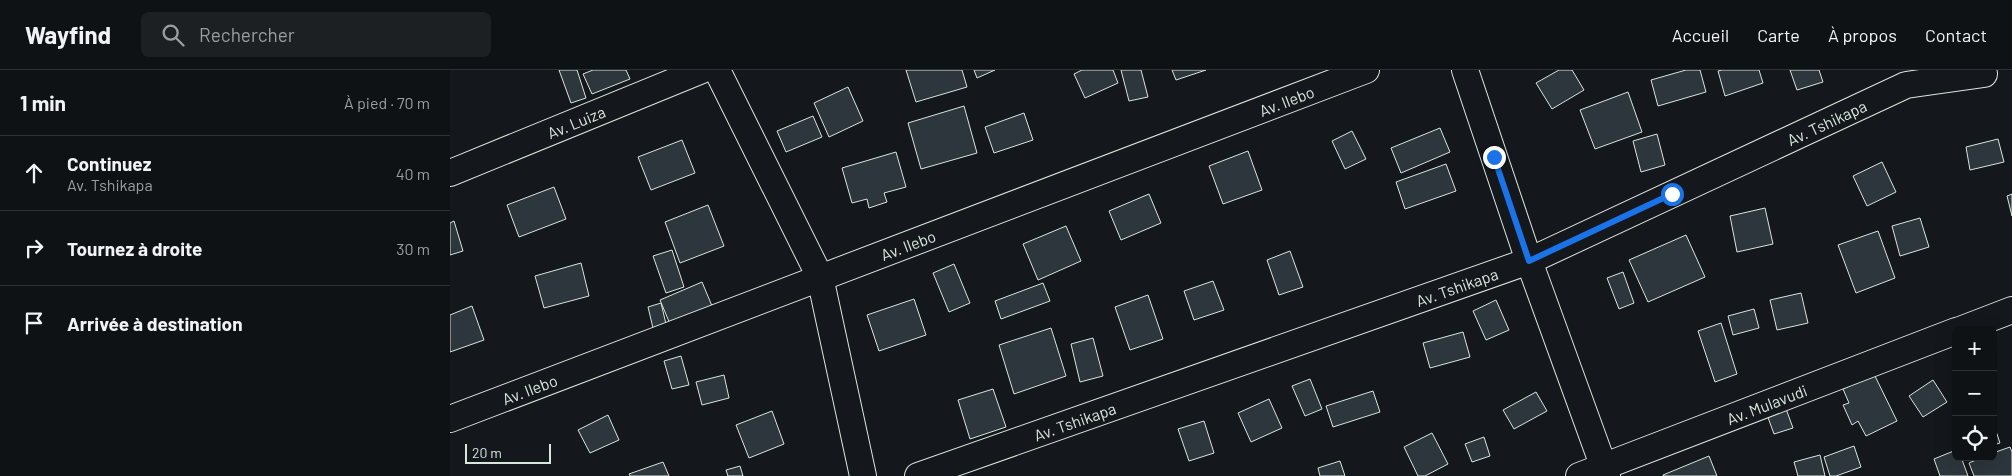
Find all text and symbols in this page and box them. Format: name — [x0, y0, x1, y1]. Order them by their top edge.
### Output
search box — [141, 12, 491, 57]
text: Wayfind — [25, 20, 111, 49]
icon: search — [159, 21, 187, 49]
text: Rechercher — [199, 23, 295, 46]
text: Accueil — [1672, 24, 1729, 46]
text: Carte — [1757, 24, 1800, 46]
text: À propos — [1828, 24, 1897, 46]
text: Contact — [1925, 24, 1987, 46]
street label: Av. Ilebo — [1256, 81, 1317, 119]
text: 1 min — [20, 90, 66, 115]
text: À pied · 70 m — [344, 93, 430, 112]
street label: Av. Tshikapa — [1784, 95, 1869, 149]
street label: Av. Luiza — [544, 101, 608, 142]
route end — [1483, 146, 1506, 169]
text: Continuez — [67, 152, 151, 175]
icon: ahead — [20, 159, 48, 187]
text: 40 m — [396, 164, 430, 183]
text: Av. Tshikapa — [67, 175, 153, 194]
route start — [1661, 183, 1684, 206]
street label: Av. Ilebo — [878, 225, 938, 264]
icon: right — [20, 234, 48, 262]
text: Tournez à droite — [67, 237, 203, 260]
text: 30 m — [396, 239, 430, 258]
street label: Av. Tshikapa — [1413, 263, 1500, 310]
icon: arrive — [20, 309, 48, 337]
text: Arrivée à destination — [67, 312, 243, 335]
map controls — [1952, 326, 1997, 461]
button: + — [1952, 326, 1997, 371]
street label: Av. Ilebo — [499, 370, 560, 408]
button: − — [1952, 371, 1997, 416]
street label: Av. Mulavudi — [1724, 380, 1810, 428]
street label: Av. Tshikapa — [1031, 398, 1118, 444]
button: locate — [1952, 416, 1997, 461]
scale bar — [465, 441, 551, 464]
text: 20 m — [472, 444, 502, 461]

